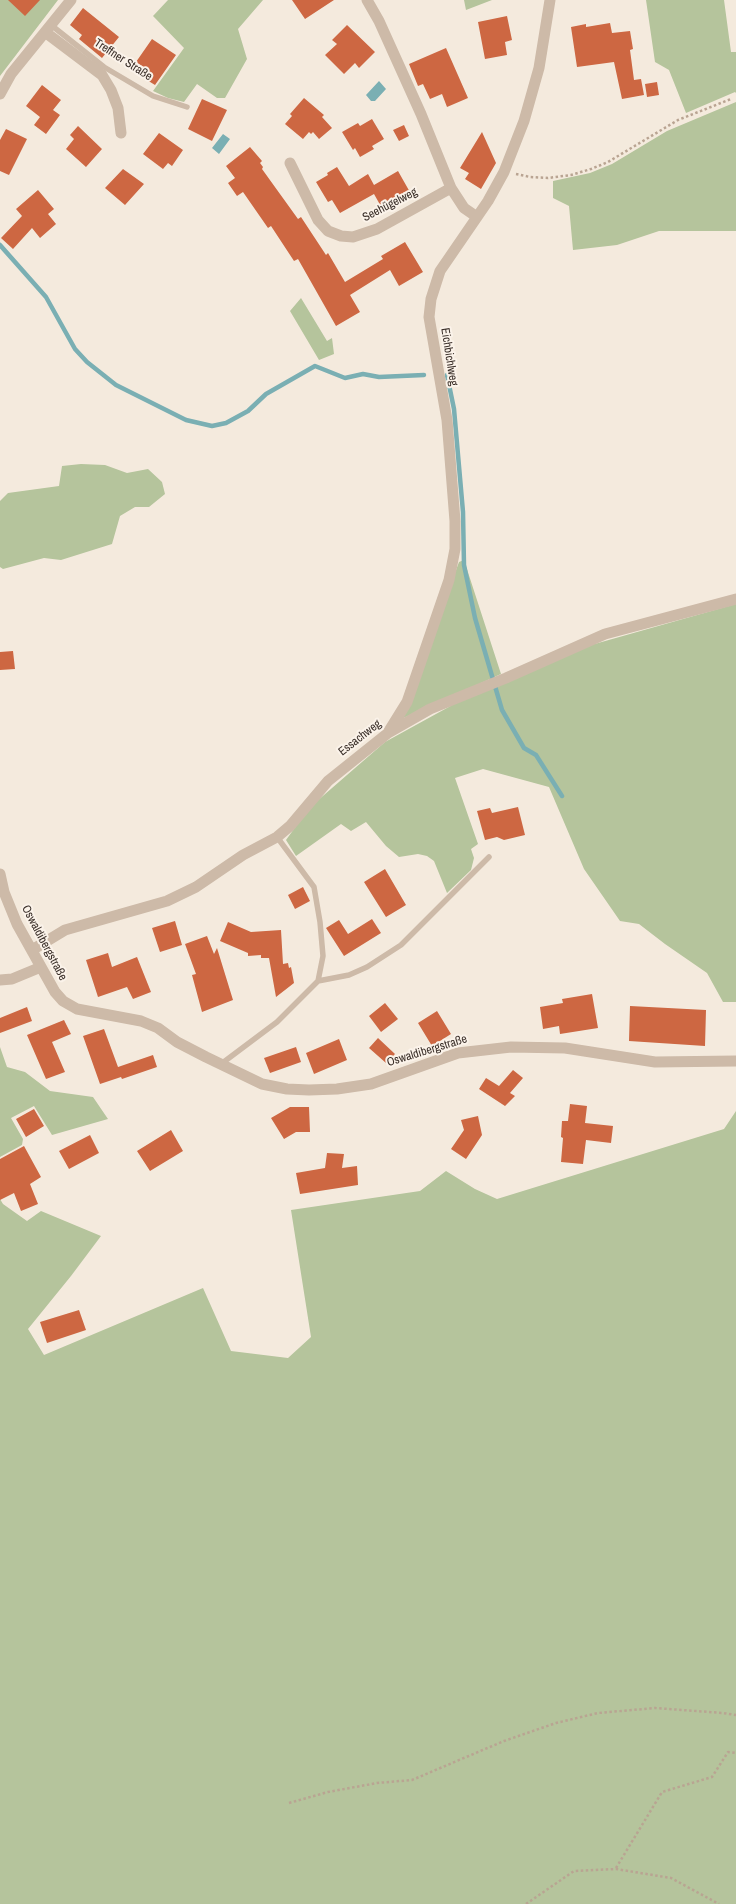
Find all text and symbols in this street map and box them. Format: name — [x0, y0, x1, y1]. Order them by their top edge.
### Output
street label: Treffner Straße — [91, 36, 155, 84]
street label: Seehügelweg — [360, 185, 420, 225]
street label: Eichbichlweg — [437, 327, 461, 387]
street label: Essachweg — [336, 717, 384, 759]
street label: Oswaldibergstraße — [18, 903, 70, 983]
street label: Oswaldibergstraße — [385, 1032, 469, 1070]

